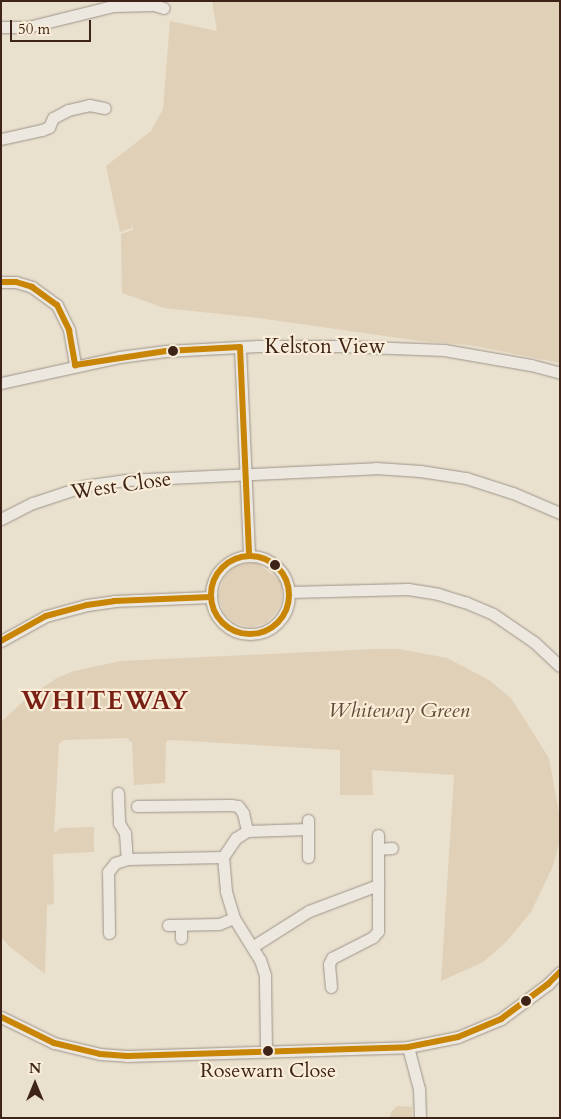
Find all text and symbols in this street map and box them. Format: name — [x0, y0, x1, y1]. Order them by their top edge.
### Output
scale bar — [12, 10, 94, 42]
text: 50 m — [18, 19, 50, 39]
street label: Kelston View — [265, 334, 385, 360]
unlabelled marker — [168, 346, 178, 356]
street label: West Close — [69, 466, 173, 506]
unlabelled marker — [270, 560, 280, 570]
district label: WHITEWAY — [20, 685, 190, 717]
park label: Whiteway Green — [328, 698, 470, 724]
unlabelled marker — [521, 996, 531, 1006]
marker: Rosewarn Close — [263, 1046, 273, 1056]
place label: Rosewarn Close — [200, 1058, 336, 1082]
north arrow — [10, 1059, 60, 1109]
text: N — [29, 1059, 41, 1078]

